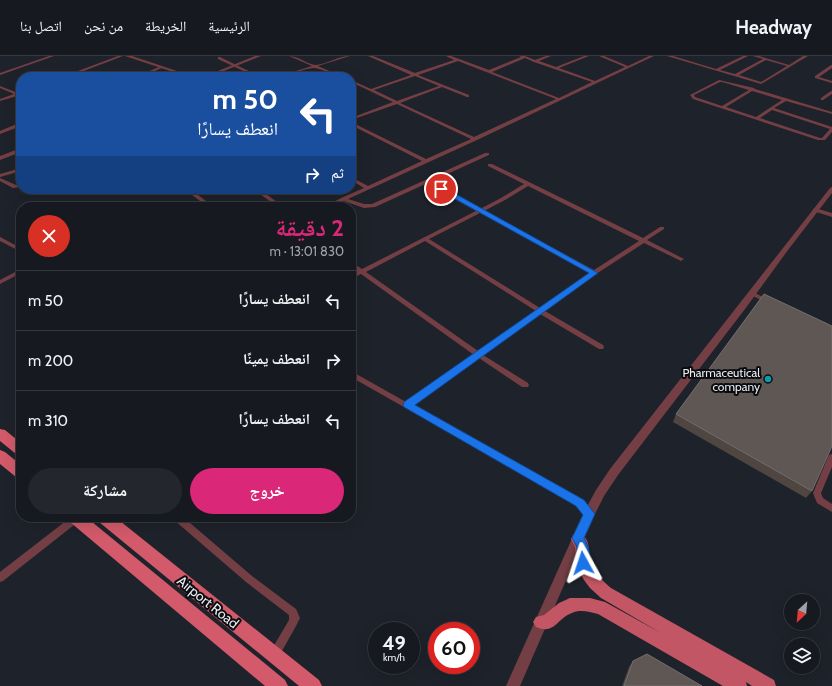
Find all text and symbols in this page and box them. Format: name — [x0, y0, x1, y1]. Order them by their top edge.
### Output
text: Headway — [735, 16, 812, 39]
text: اتصل بنا — [20, 17, 62, 35]
text: من نحن — [84, 17, 123, 35]
text: الخريطة — [145, 17, 186, 35]
text: الرئيسية — [208, 17, 250, 35]
text: 50 m — [213, 82, 278, 116]
icon: left — [292, 88, 344, 140]
text: انعطف يسارًا — [197, 118, 278, 140]
icon: right — [301, 164, 323, 186]
text: ثم — [331, 164, 344, 182]
pin — [424, 172, 458, 206]
icon: arrive — [430, 178, 452, 200]
text: 2 دقيقة — [275, 213, 344, 242]
button: close — [28, 215, 70, 257]
text: 830 m · 13:01 — [269, 243, 344, 259]
text: انعطف يسارًا — [239, 290, 310, 308]
icon: left — [322, 290, 344, 312]
text: 50 m — [28, 292, 63, 310]
text: انعطف يمينًا — [243, 350, 310, 368]
icon: right — [322, 350, 344, 372]
text: 200 m — [28, 352, 73, 370]
place label: Pharmaceutical company — [682, 365, 760, 394]
marker: Pharmaceutical company — [763, 374, 773, 384]
text: انعطف يسارًا — [239, 410, 310, 428]
icon: left — [322, 410, 344, 432]
text: 310 m — [28, 412, 68, 430]
button: مشاركة — [28, 468, 182, 514]
button: خروج — [190, 468, 344, 514]
position arrow — [562, 542, 604, 584]
street label: Airport Road — [174, 572, 242, 632]
north arrow — [784, 594, 820, 630]
map controls — [784, 594, 820, 674]
speed limit sign: 60 — [428, 622, 480, 674]
text: 49 — [382, 631, 406, 655]
button: layers — [784, 638, 820, 674]
text: km/h — [383, 651, 405, 664]

